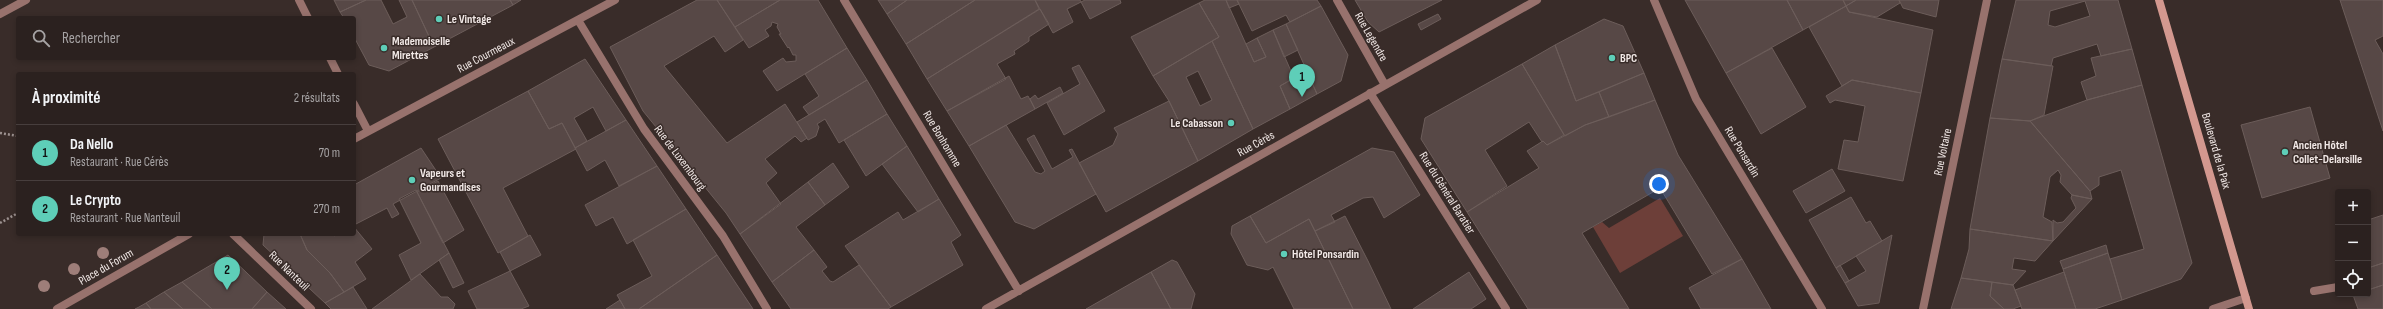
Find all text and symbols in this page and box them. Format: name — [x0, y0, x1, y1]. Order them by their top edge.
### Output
street label: Rue Legendre — [1351, 10, 1391, 64]
place label: Le Vintage — [447, 12, 491, 27]
marker: Le Vintage — [434, 14, 444, 24]
search box — [16, 16, 356, 60]
icon: search — [30, 27, 52, 49]
text: Rechercher — [62, 29, 120, 48]
street label: Rue Courmeaux — [455, 33, 518, 76]
place label: Mademoiselle Mirettes — [392, 34, 450, 63]
marker: Mademoiselle Mirettes — [379, 43, 389, 53]
place label: BPC — [1620, 51, 1637, 66]
marker: BPC — [1607, 53, 1617, 63]
pin: 1 — [1289, 64, 1315, 97]
text: À proximité — [32, 88, 100, 108]
text: 2 résultats — [294, 90, 340, 106]
street label: Rue Bonhomme — [919, 108, 965, 170]
street label: Boulevard de la Paix — [2198, 111, 2234, 191]
place label: Le Cabasson — [1171, 116, 1223, 131]
marker: Le Cabasson — [1226, 118, 1236, 128]
street label: Rue de Luxembourg — [650, 122, 710, 194]
street label: Rue Ponsardin — [1721, 124, 1763, 180]
street label: Rue Voltaire — [1931, 127, 1955, 177]
street label: Rue Cérès — [1235, 128, 1277, 160]
text: Da Nello — [70, 135, 113, 154]
place label: Ancien Hôtel Collet-Delarsille — [2292, 138, 2362, 167]
text: 1 — [42, 145, 48, 161]
text: 70 m — [319, 145, 340, 161]
marker: Ancien Hôtel Collet-Delarsille — [2280, 147, 2290, 157]
street label: Rue du Général Baratier — [1416, 149, 1479, 237]
text: Restaurant · Rue Cérès — [70, 154, 169, 170]
place label: Vapeurs et Gourmandises — [420, 166, 481, 195]
your location — [1649, 174, 1669, 194]
marker: Vapeurs et Gourmandises — [407, 175, 417, 185]
map controls — [2335, 189, 2371, 297]
button: + — [2335, 189, 2371, 225]
text: Le Crypto — [70, 191, 121, 210]
text: 2 — [42, 201, 48, 217]
text: 270 m — [313, 201, 340, 217]
text: Restaurant · Rue Nanteuil — [70, 210, 180, 226]
button: − — [2335, 225, 2371, 261]
street label: Place du Forum — [76, 245, 136, 289]
place label: Hôtel Ponsardin — [1292, 247, 1359, 262]
street label: Rue Nanteuil — [265, 248, 313, 294]
marker: Hôtel Ponsardin — [1279, 249, 1289, 259]
pin: 2 — [214, 257, 240, 290]
button: locate — [2335, 261, 2371, 297]

